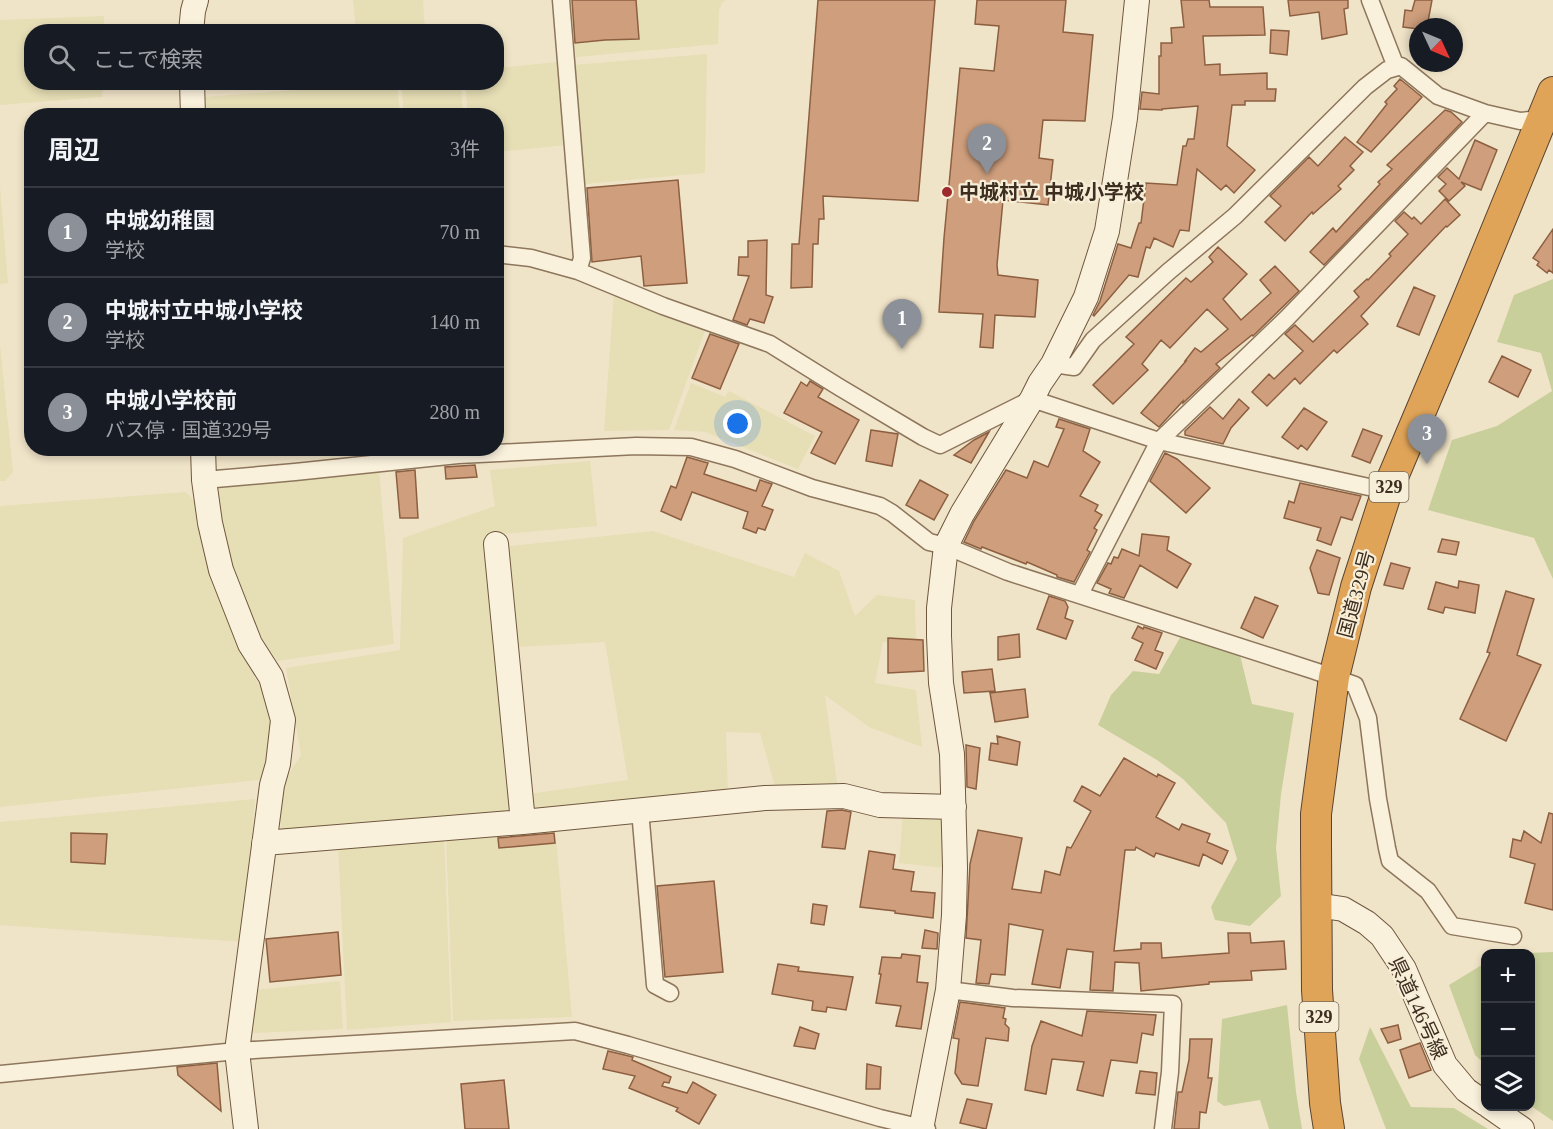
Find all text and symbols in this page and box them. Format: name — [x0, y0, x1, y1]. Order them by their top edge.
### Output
north arrow — [1409, 18, 1463, 72]
search box — [24, 24, 504, 90]
icon: search — [45, 41, 78, 74]
text: ここで検索 — [93, 47, 203, 72]
pin: 2 — [968, 124, 1006, 174]
text: 周辺 — [48, 136, 100, 165]
text: 3件 — [450, 138, 480, 160]
place label: 中城村立 中城小学校 — [959, 181, 1144, 203]
marker: 中城村立 中城小学校 — [940, 185, 954, 199]
text: 中城幼稚園 — [105, 208, 215, 233]
text: 1 — [63, 221, 73, 243]
text: 70 m — [439, 221, 480, 243]
text: 学校 — [105, 239, 145, 261]
text: 中城村立中城小学校 — [105, 298, 303, 323]
pin: 1 — [882, 300, 922, 349]
text: 2 — [63, 311, 73, 333]
text: 140 m — [429, 311, 480, 333]
text: 学校 — [105, 329, 145, 351]
text: 中城小学校前 — [105, 388, 237, 413]
text: 3 — [63, 401, 73, 423]
text: 280 m — [429, 401, 480, 423]
your location — [723, 409, 752, 438]
pin: 3 — [1408, 414, 1446, 464]
text: バス停 · 国道329号 — [105, 419, 272, 441]
road number: 329 — [1370, 472, 1408, 502]
street label: 国道329号 — [1334, 548, 1378, 640]
map controls — [1481, 949, 1535, 1111]
button: + — [1481, 949, 1535, 1003]
street label: 県道146号線 — [1385, 954, 1451, 1062]
road number: 329 — [1300, 1002, 1338, 1032]
button: − — [1481, 1003, 1535, 1057]
button: layers — [1481, 1057, 1535, 1111]

